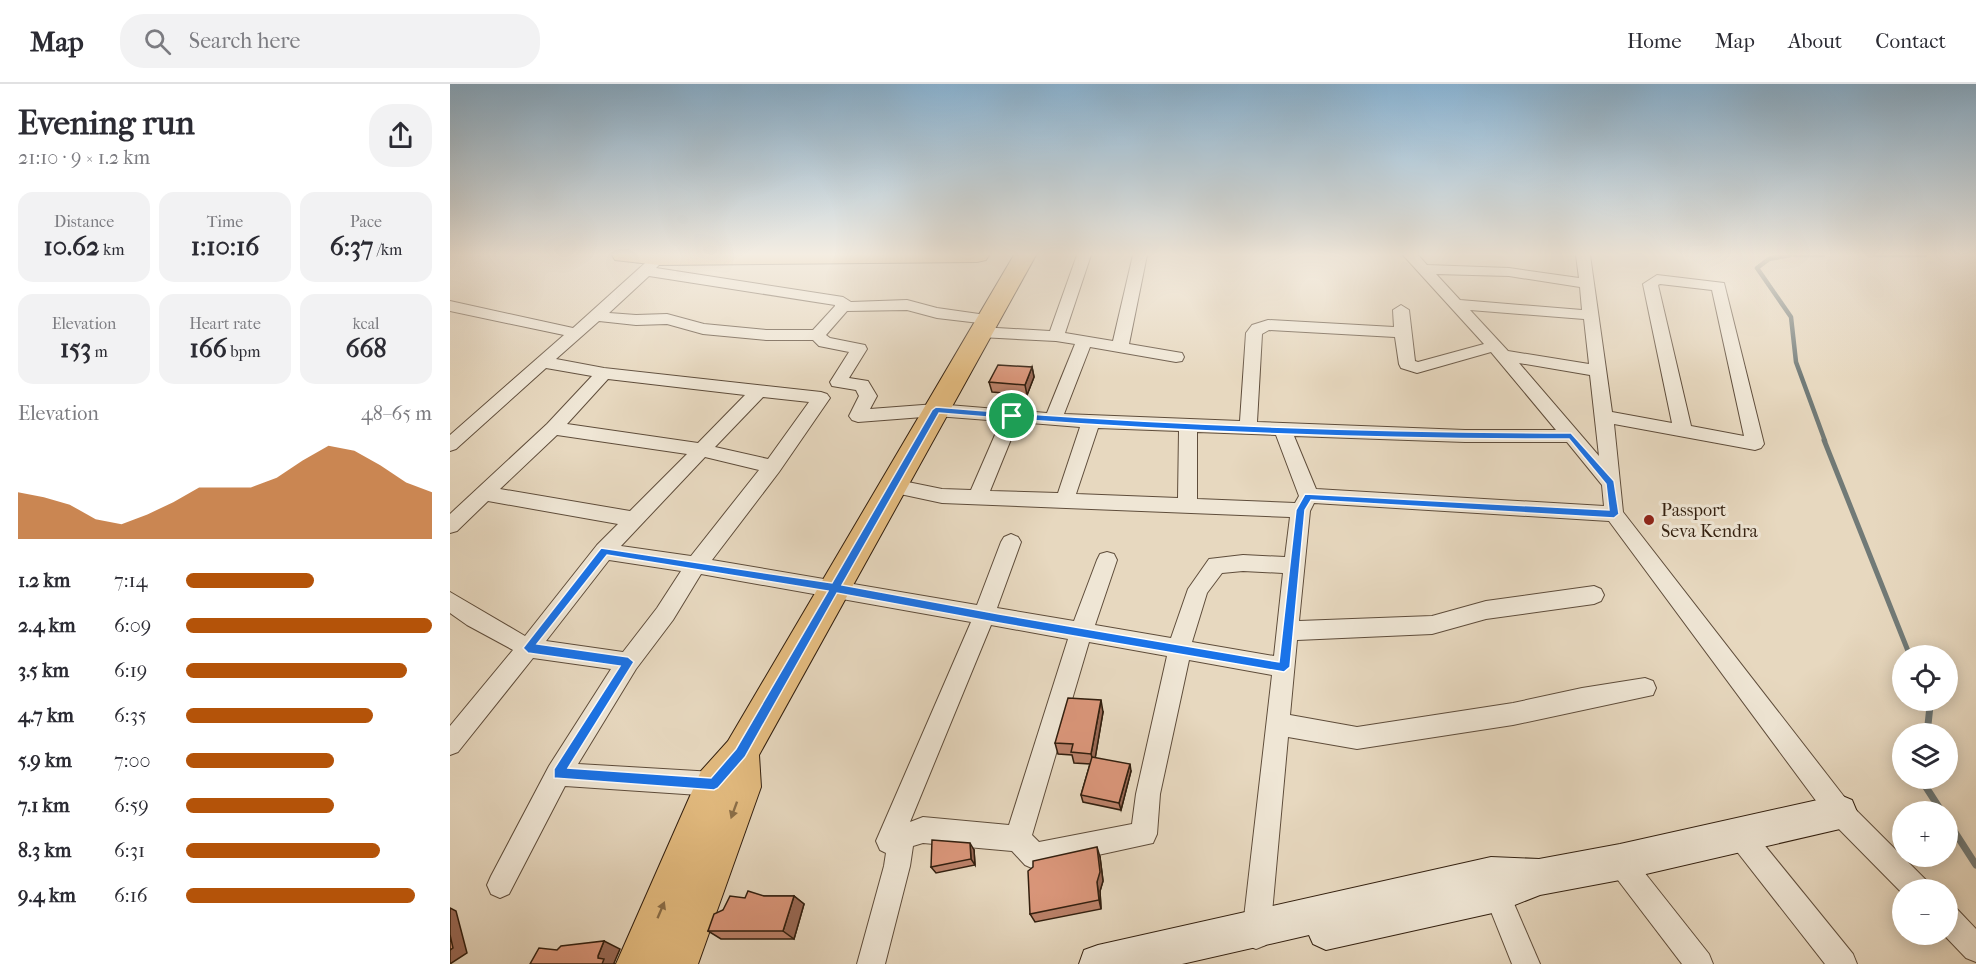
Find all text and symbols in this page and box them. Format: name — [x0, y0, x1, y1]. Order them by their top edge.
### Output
search box — [120, 14, 540, 68]
text: Map — [30, 25, 84, 58]
icon: search — [141, 25, 174, 58]
text: Search here — [189, 28, 300, 54]
text: Home — [1627, 29, 1682, 53]
text: Map — [1715, 29, 1755, 53]
text: About — [1788, 29, 1842, 53]
text: Contact — [1875, 29, 1946, 53]
text: Evening run — [18, 104, 195, 143]
button: share — [369, 104, 432, 167]
text: 21:10 · 9 × 1.2 km — [18, 146, 150, 169]
text: Distance — [54, 212, 114, 231]
text: Time — [207, 212, 243, 231]
text: Pace — [350, 212, 382, 231]
text: 10.62 — [44, 231, 99, 262]
text: 1:10:16 — [191, 231, 259, 262]
text: 6:37 — [330, 231, 373, 262]
text: km — [99, 240, 124, 259]
text: /km — [373, 240, 402, 259]
text: Elevation — [52, 314, 116, 333]
text: Heart rate — [189, 314, 261, 333]
text: kcal — [353, 314, 379, 333]
text: 153 — [60, 333, 91, 364]
text: 166 — [189, 333, 227, 364]
text: 668 — [345, 333, 387, 364]
text: m — [91, 342, 108, 361]
text: bpm — [227, 342, 261, 361]
pin — [986, 390, 1037, 441]
icon: arrive — [995, 399, 1028, 432]
text: Elevation — [18, 402, 99, 425]
text: 48–65 m — [361, 402, 432, 425]
place label: Passport Seva Kendra — [1661, 500, 1759, 542]
marker: Passport Seva Kendra — [1642, 513, 1656, 527]
text: 1.2 km — [18, 569, 71, 592]
text: 7:14 — [114, 569, 147, 592]
text: 2.4 km — [18, 614, 76, 637]
text: 6:09 — [114, 614, 151, 637]
map controls — [1892, 645, 1958, 945]
button: locate — [1892, 645, 1958, 711]
text: 3.5 km — [18, 659, 69, 682]
text: 6:19 — [114, 659, 147, 682]
text: 4.7 km — [18, 704, 74, 727]
text: 6:35 — [114, 704, 147, 727]
button: layers — [1892, 723, 1958, 789]
text: 5.9 km — [18, 749, 72, 772]
text: 7:00 — [114, 749, 151, 772]
text: 7.1 km — [18, 794, 70, 817]
text: 6:59 — [114, 794, 149, 817]
one-way arrow — [729, 801, 738, 819]
button: + — [1892, 801, 1958, 867]
text: 8.3 km — [18, 839, 71, 862]
text: 6:31 — [114, 839, 145, 862]
button: − — [1892, 879, 1958, 945]
text: 9.4 km — [18, 884, 76, 907]
text: 6:16 — [114, 884, 148, 907]
one-way arrow — [657, 901, 666, 919]

